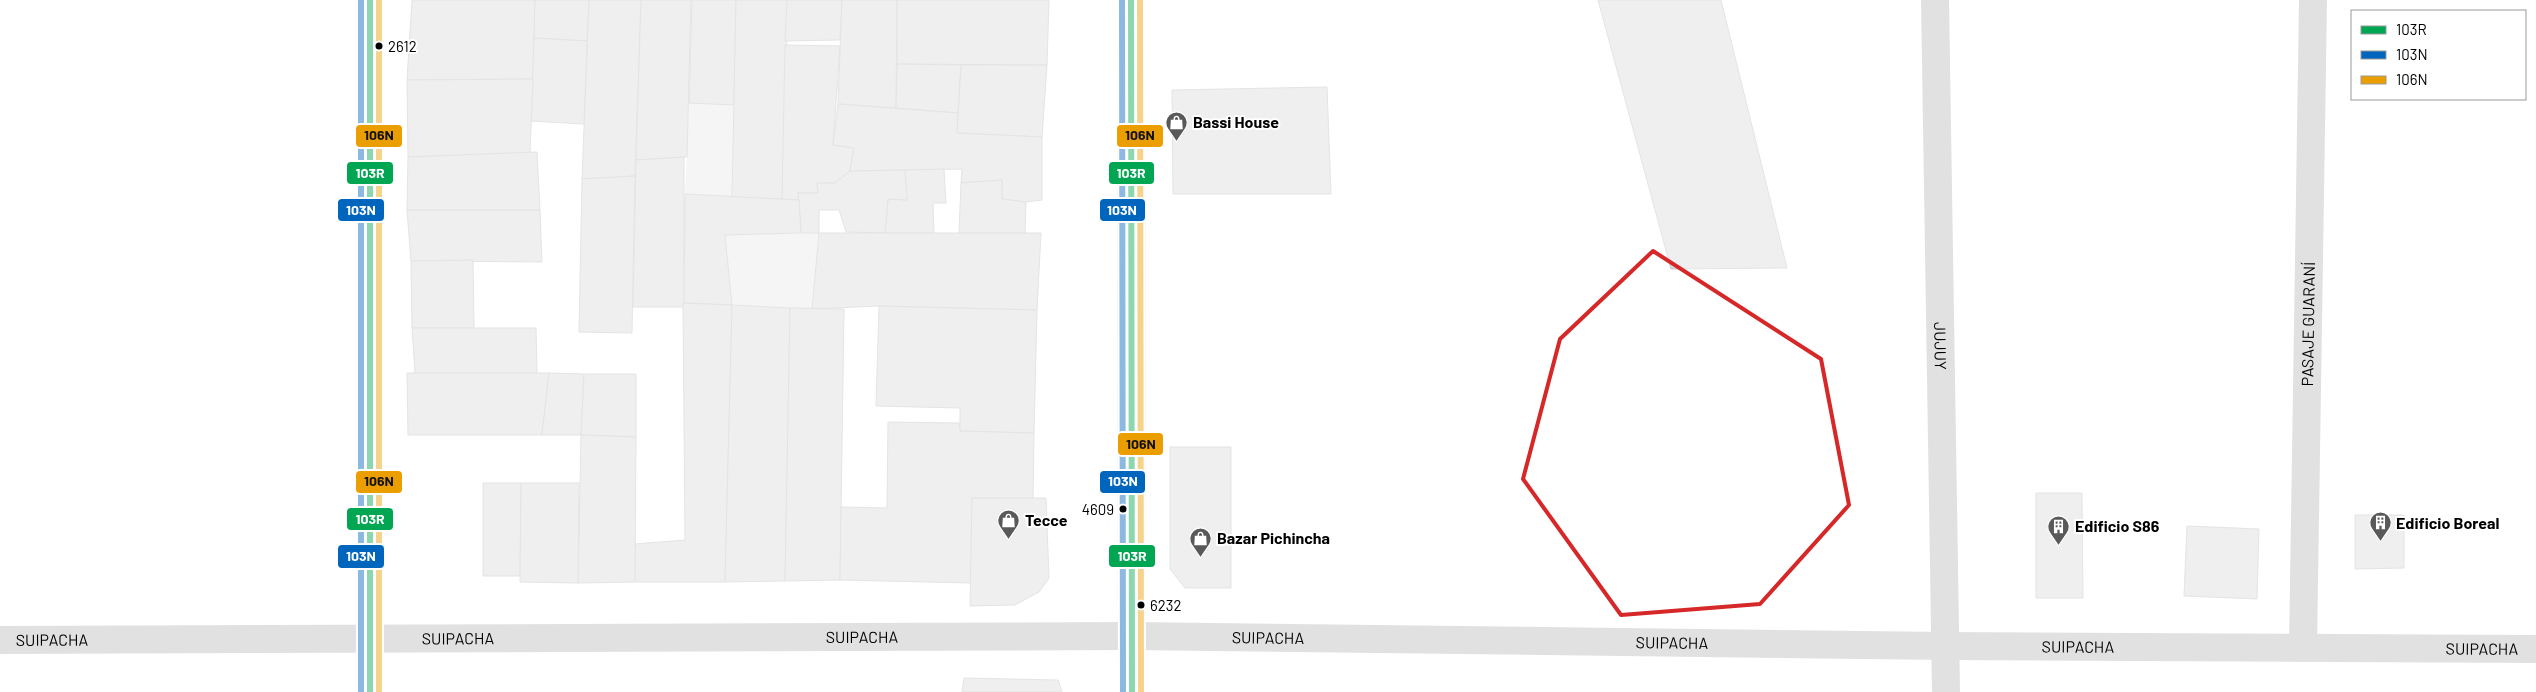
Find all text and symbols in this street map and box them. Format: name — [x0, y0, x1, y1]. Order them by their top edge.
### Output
legend — [2351, 10, 2526, 100]
text: 103R — [2396, 20, 2427, 38]
place label: 2612 — [388, 37, 417, 55]
marker: 2612 — [374, 41, 384, 51]
text: 103N — [2396, 45, 2428, 63]
text: 106N — [2396, 70, 2428, 88]
shop icon: Bassi House — [1165, 110, 1189, 141]
place label: Bassi House — [1193, 112, 1279, 131]
line badge: 106N — [355, 124, 403, 148]
line badge: 106N — [1116, 124, 1164, 148]
text: 106N — [364, 126, 394, 143]
text: 106N — [1125, 126, 1155, 143]
line badge: 103R — [346, 161, 394, 185]
line badge: 103R — [1108, 161, 1155, 185]
text: 103R — [355, 164, 385, 181]
text: 103R — [1116, 164, 1146, 181]
line badge: 103N — [337, 198, 385, 222]
line badge: 103N — [1099, 198, 1146, 222]
text: 103N — [346, 201, 376, 218]
text: 103N — [1107, 201, 1137, 218]
street label: PASAJE GUARANÍ — [2297, 262, 2318, 386]
street label: JUJUY — [1931, 322, 1951, 370]
line badge: 106N — [1117, 432, 1164, 456]
text: 106N — [1126, 435, 1156, 452]
line badge: 106N — [355, 470, 403, 494]
line badge: 103N — [1099, 470, 1146, 494]
text: 106N — [364, 472, 394, 489]
text: 103N — [1108, 472, 1138, 489]
place label: 4609 — [1082, 500, 1114, 518]
marker: 4609 — [1118, 504, 1128, 514]
line badge: 103R — [346, 507, 394, 531]
shop icon: Tecce — [997, 508, 1021, 539]
text: 103R — [355, 510, 385, 527]
place label: Tecce — [1025, 510, 1068, 529]
building icon: Edificio Boreal — [2368, 511, 2392, 542]
place label: Edificio Boreal — [2396, 513, 2499, 532]
building icon: Edificio S86 — [2047, 514, 2071, 545]
place label: Edificio S86 — [2075, 516, 2160, 535]
shop icon: Bazar Pichincha — [1189, 526, 1213, 557]
place label: Bazar Pichincha — [1217, 528, 1330, 547]
line badge: 103N — [337, 544, 385, 569]
line badge: 103R — [1108, 544, 1156, 568]
text: 103N — [346, 547, 376, 564]
text: 103R — [1117, 547, 1147, 564]
place label: 6232 — [1150, 596, 1181, 614]
marker: 6232 — [1136, 600, 1146, 610]
street label: SUIPACHA — [826, 627, 899, 646]
street label: SUIPACHA — [1232, 627, 1305, 647]
street label: SUIPACHA — [422, 628, 495, 648]
street label: SUIPACHA — [16, 630, 89, 649]
street label: SUIPACHA — [1636, 632, 1709, 652]
street label: SUIPACHA — [2042, 636, 2115, 656]
street label: SUIPACHA — [2446, 639, 2519, 658]

